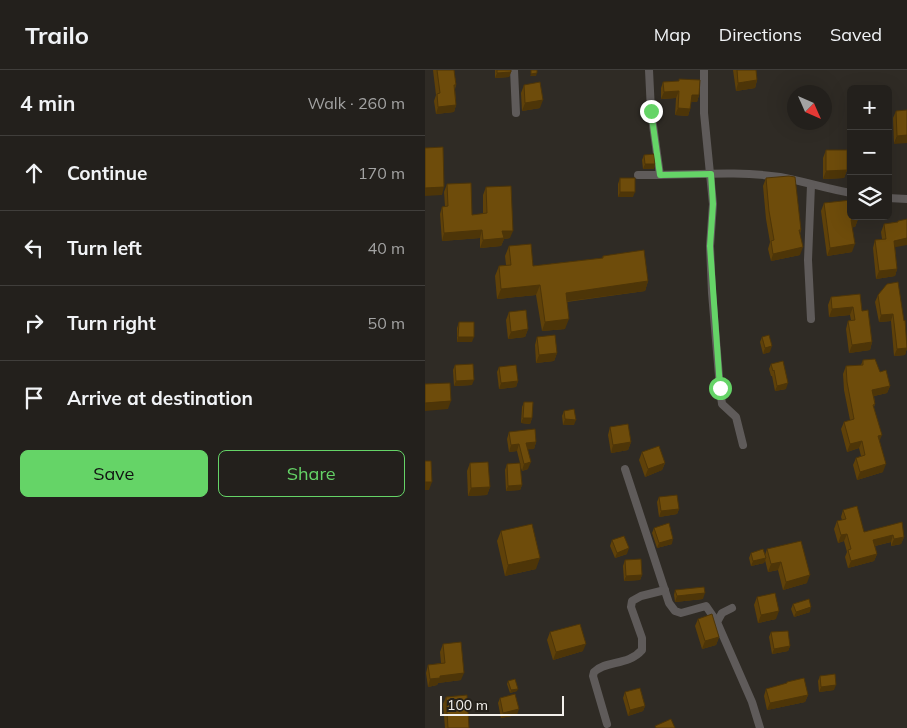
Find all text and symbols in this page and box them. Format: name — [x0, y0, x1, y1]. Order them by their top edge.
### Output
text: Trailo — [25, 20, 89, 50]
text: Map — [654, 23, 691, 46]
text: Directions — [719, 23, 802, 46]
text: Saved — [830, 23, 882, 46]
north arrow — [787, 85, 832, 130]
map controls — [847, 85, 892, 220]
button: + — [847, 85, 892, 130]
text: 4 min — [20, 90, 75, 116]
text: Walk · 260 m — [307, 93, 405, 113]
route end — [640, 100, 663, 123]
button: − — [847, 130, 892, 175]
icon: ahead — [20, 159, 48, 187]
text: Continue — [67, 161, 147, 185]
text: 170 m — [358, 163, 405, 183]
button: layers — [847, 175, 892, 220]
icon: left — [20, 234, 48, 262]
text: Turn left — [67, 236, 142, 260]
text: 40 m — [368, 238, 405, 258]
icon: right — [20, 309, 48, 337]
text: Turn right — [67, 311, 156, 335]
text: 50 m — [368, 313, 405, 333]
route start — [709, 377, 732, 400]
icon: arrive — [20, 384, 48, 412]
text: Arrive at destination — [67, 386, 253, 410]
button: Save — [20, 450, 208, 497]
button: Share — [218, 450, 405, 497]
scale bar — [440, 693, 564, 716]
text: 100 m — [447, 696, 488, 714]

